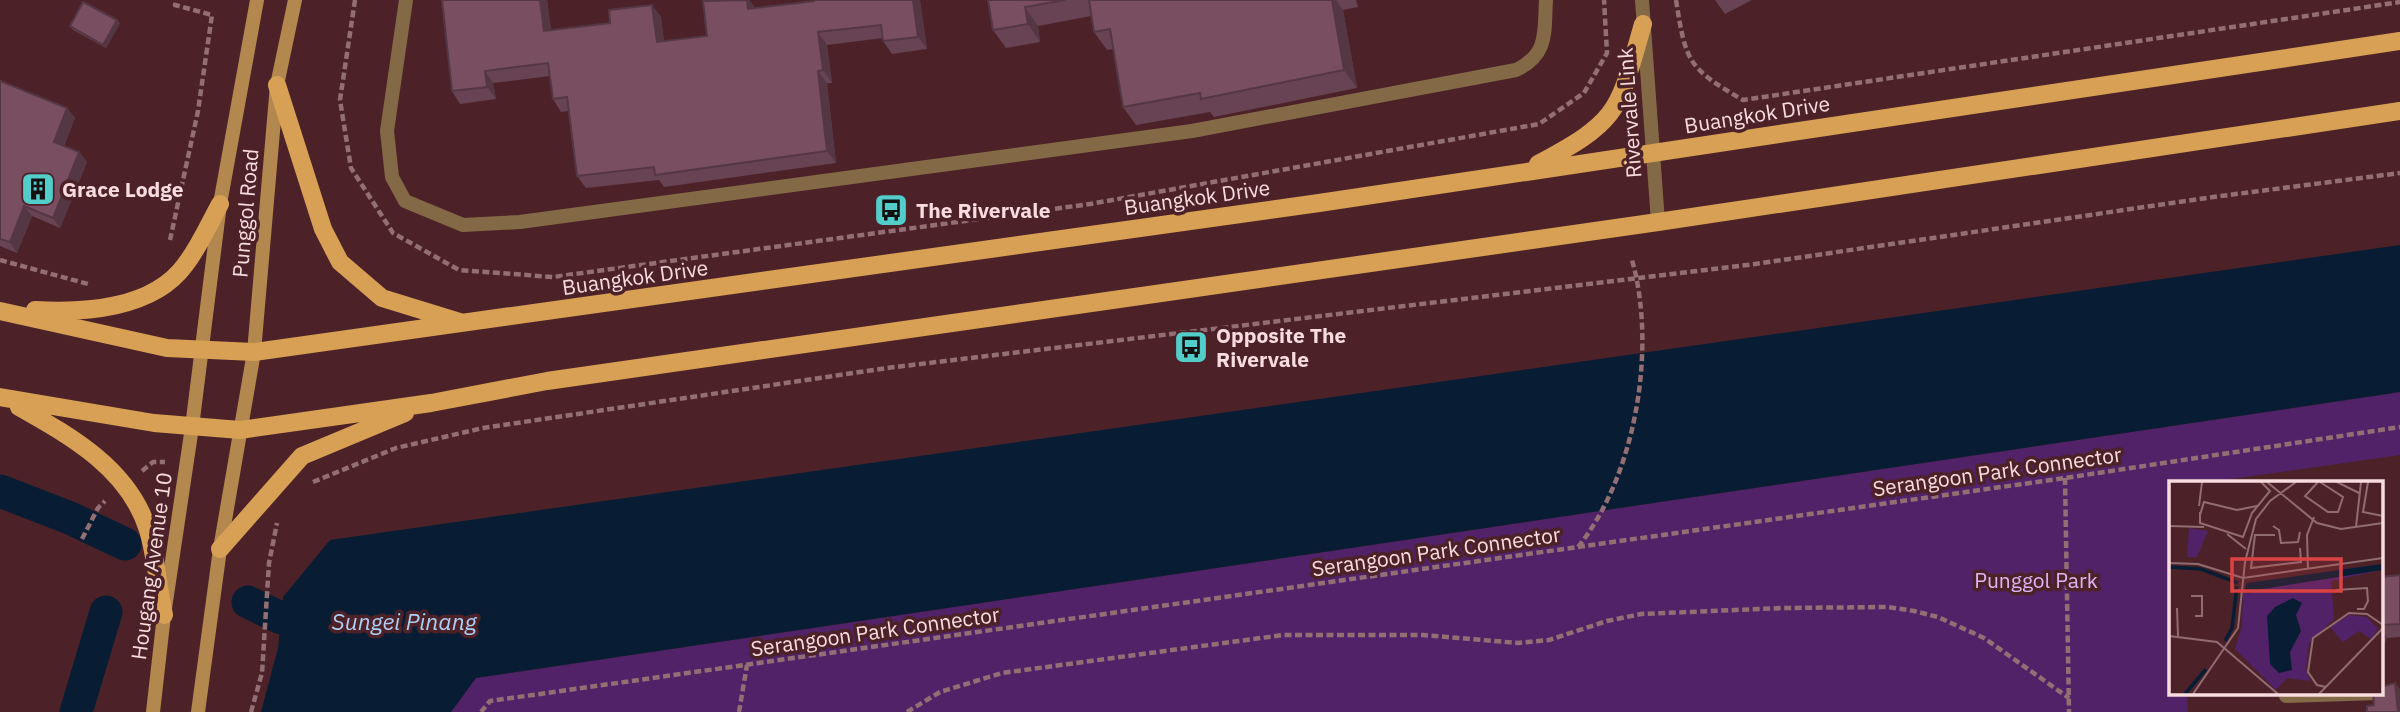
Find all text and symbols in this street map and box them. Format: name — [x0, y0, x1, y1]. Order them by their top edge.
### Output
street label: Rivervale Link — [1610, 47, 1648, 179]
street label: Buangkok Drive — [1682, 89, 1832, 139]
street label: Punggol Road — [225, 147, 265, 279]
building icon: Grace Lodge — [19, 170, 57, 208]
street label: Buangkok Drive — [1122, 173, 1272, 221]
place label: Grace Lodge — [62, 175, 184, 203]
bus stop icon: The Rivervale — [872, 191, 910, 229]
place label: The Rivervale — [916, 196, 1051, 224]
street label: Buangkok Drive — [560, 253, 710, 301]
place label: Opposite The Rivervale — [1216, 321, 1346, 373]
bus stop icon: Opposite The Rivervale — [1172, 328, 1210, 366]
street label: Serangoon Park Connector — [1871, 440, 2123, 502]
street label: Hougang Avenue 10 — [124, 470, 178, 662]
inset map — [2169, 481, 2382, 694]
street label: Serangoon Park Connector — [1310, 520, 1562, 582]
park label: Punggol Park — [1974, 566, 2098, 594]
street label: Serangoon Park Connector — [749, 600, 1001, 662]
water label: Sungei Pinang — [332, 606, 478, 636]

